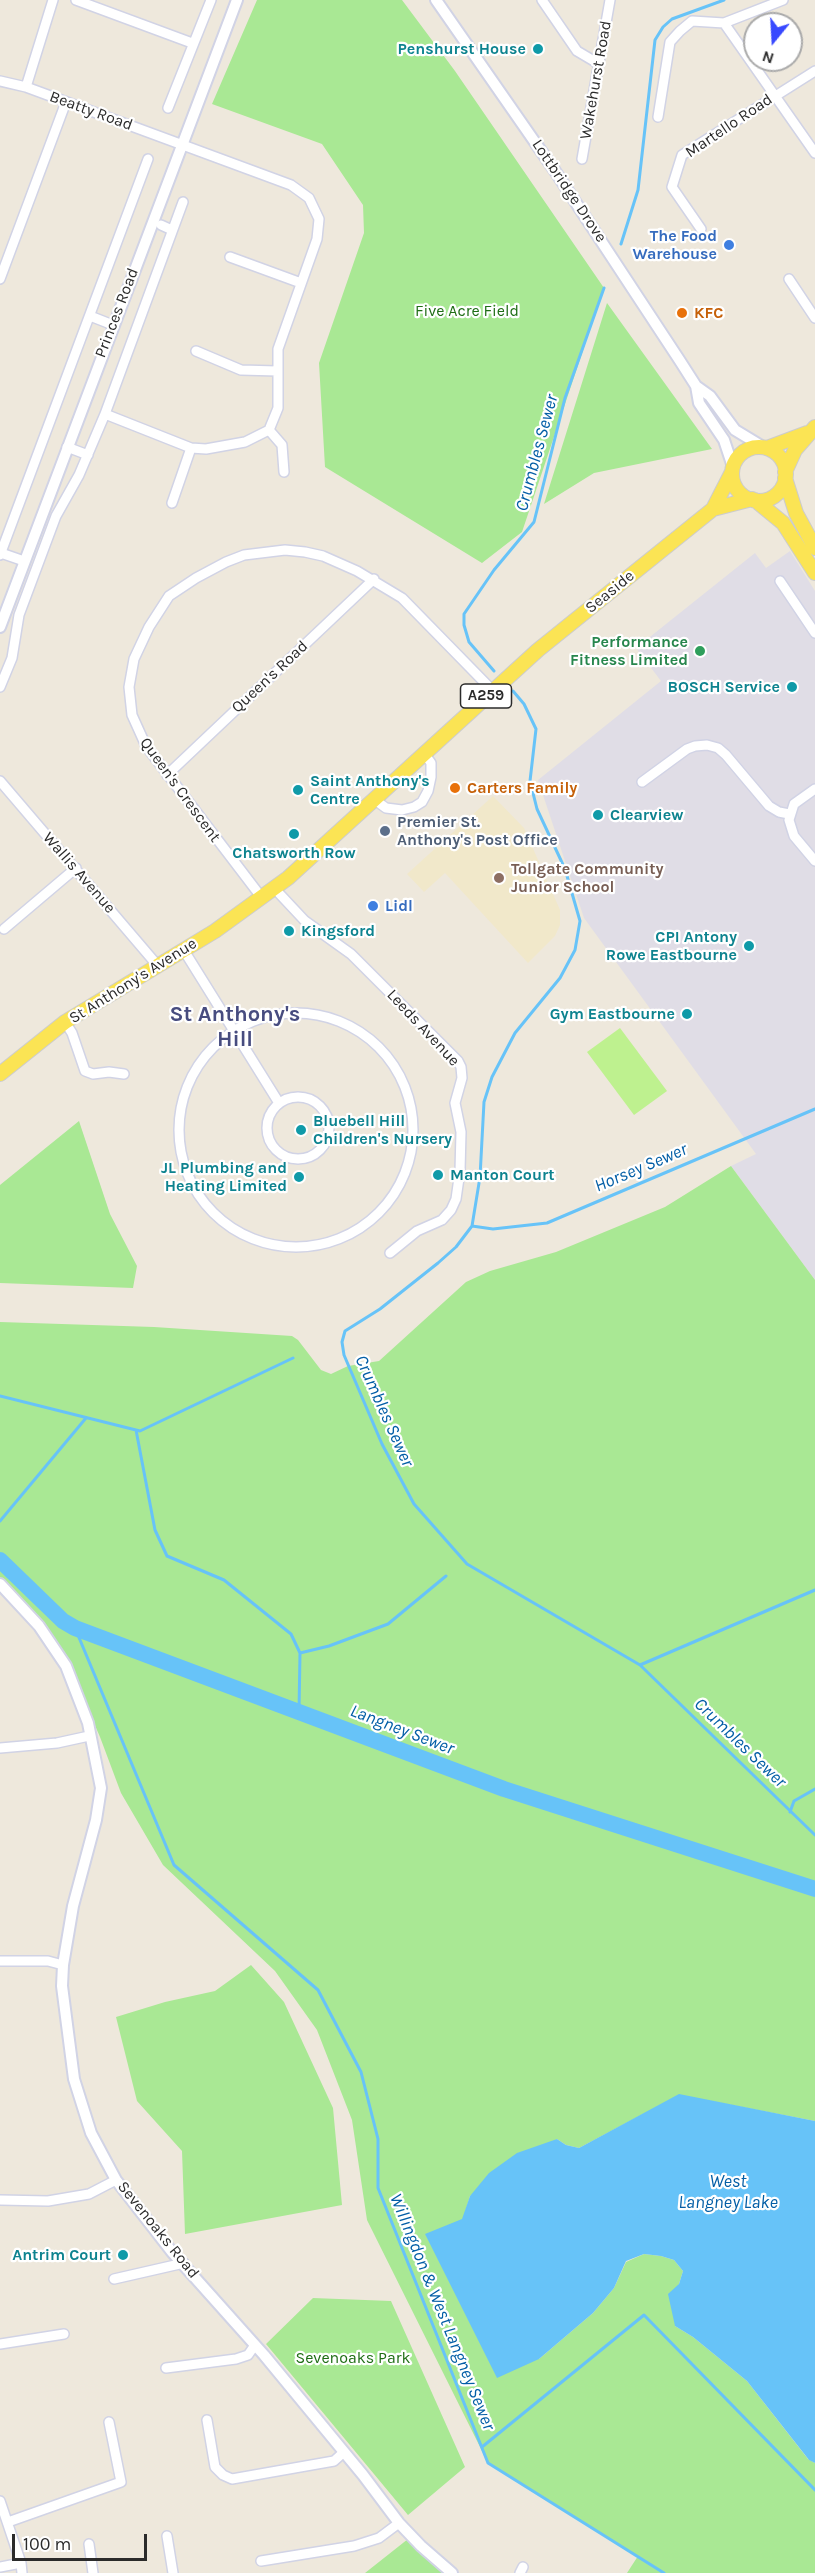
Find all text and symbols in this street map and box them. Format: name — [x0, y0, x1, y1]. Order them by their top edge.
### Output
north arrow — [743, 12, 803, 72]
street label: Wakehurst Road — [576, 19, 616, 141]
place label: Penshurst House — [397, 39, 526, 59]
marker: Penshurst House — [531, 42, 545, 56]
text: N — [760, 47, 776, 69]
street label: Beatty Road — [47, 87, 135, 135]
street label: Martello Road — [682, 90, 776, 162]
street label: Lottbridge Drove — [527, 136, 611, 246]
place label: The Food Warehouse — [632, 226, 717, 264]
marker: The Food Warehouse — [722, 238, 736, 252]
street label: Princes Road — [91, 265, 143, 361]
park label: Five Acre Field — [415, 301, 519, 321]
place label: KFC — [694, 303, 723, 323]
marker: KFC — [675, 306, 689, 320]
water label: Crumbles Sewer — [511, 392, 563, 514]
street label: Seaside — [582, 566, 638, 618]
place label: Performance Fitness Limited — [570, 632, 688, 670]
street label: Queen's Road — [228, 637, 312, 717]
marker: Performance Fitness Limited — [693, 644, 707, 658]
place label: BOSCH Service — [668, 677, 780, 697]
marker: BOSCH Service — [785, 680, 799, 694]
road number: A259 — [460, 684, 512, 708]
street label: Queen's Crescent — [136, 734, 224, 846]
place label: Saint Anthony's Centre — [310, 771, 430, 809]
place label: Carters Family — [467, 778, 577, 798]
marker: Carters Family — [448, 781, 462, 795]
marker: Saint Anthony's Centre — [291, 783, 305, 797]
place label: Clearview — [610, 805, 683, 825]
marker: Clearview — [591, 808, 605, 822]
place label: Premier St. Anthony's Post Office — [397, 812, 558, 850]
marker: Premier St. Anthony's Post Office — [378, 824, 392, 838]
marker: Chatsworth Row — [287, 827, 301, 841]
street label: Wallis Avenue — [39, 829, 119, 917]
place label: Chatsworth Row — [232, 843, 356, 863]
place label: Tollgate Community Junior School — [511, 859, 664, 897]
marker: Tollgate Community Junior School — [492, 871, 506, 885]
place label: Lidl — [385, 896, 413, 916]
marker: Lidl — [366, 899, 380, 913]
place label: Kingsford — [301, 921, 375, 941]
marker: Kingsford — [282, 924, 296, 938]
place label: CPI Antony Rowe Eastbourne — [606, 927, 737, 965]
street label: St Anthony's Avenue — [66, 934, 200, 1028]
marker: CPI Antony Rowe Eastbourne — [742, 939, 756, 953]
street label: Leeds Avenue — [382, 986, 464, 1070]
district label: St Anthony's Hill — [170, 1002, 300, 1054]
place label: Gym Eastbourne — [550, 1004, 675, 1024]
marker: Gym Eastbourne — [680, 1007, 694, 1021]
place label: Bluebell Hill Children's Nursery — [313, 1111, 452, 1149]
marker: Bluebell Hill Children's Nursery — [294, 1123, 308, 1137]
water label: Horsey Sewer — [591, 1139, 691, 1197]
place label: JL Plumbing and Heating Limited — [161, 1158, 287, 1196]
place label: Manton Court — [450, 1165, 555, 1185]
marker: Manton Court — [431, 1168, 445, 1182]
marker: JL Plumbing and Heating Limited — [292, 1170, 306, 1184]
water label: Crumbles Sewer — [350, 1352, 418, 1470]
water label: Crumbles Sewer — [689, 1694, 791, 1792]
water label: Langney Sewer — [347, 1700, 457, 1760]
water label: West Langney Lake — [678, 2171, 778, 2214]
street label: Sevenoaks Road — [113, 2178, 203, 2282]
water label: Willingdon & West Langney Sewer — [385, 2190, 499, 2434]
place label: Antrim Court — [12, 2245, 111, 2265]
marker: Antrim Court — [116, 2248, 130, 2262]
park label: Sevenoaks Park — [295, 2348, 411, 2368]
scale bar — [15, 2522, 150, 2560]
text: 100 m — [23, 2533, 71, 2555]

